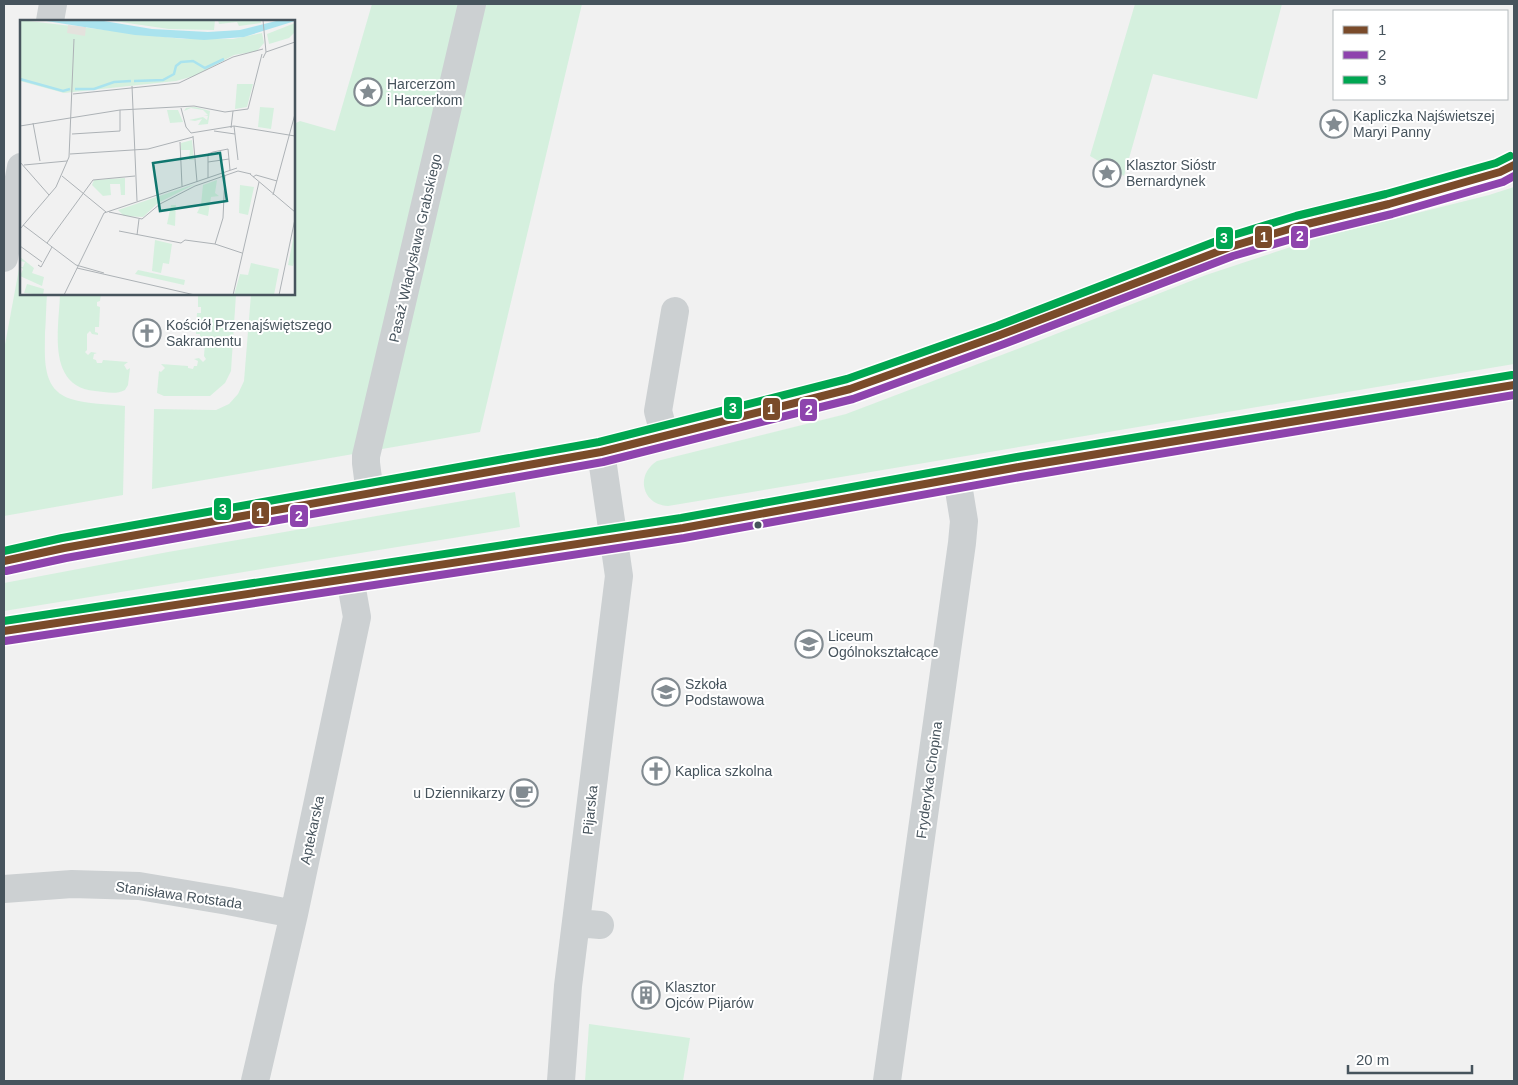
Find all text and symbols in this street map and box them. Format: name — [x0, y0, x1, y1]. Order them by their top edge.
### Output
legend — [1333, 10, 1508, 100]
inset map — [20, 20, 295, 295]
text: 1 — [1378, 21, 1386, 38]
text: 2 — [1378, 46, 1386, 63]
text: 3 — [1378, 71, 1386, 88]
place label: Harcerzom i Harcerkom — [387, 76, 462, 108]
place icon: Harcerzom i Harcerkom — [353, 77, 383, 107]
place label: Kapliczka Najświetszej Maryi Panny — [1353, 108, 1495, 140]
place icon: Kapliczka Najświetszej Maryi Panny — [1319, 109, 1349, 139]
street label: Pasaż Władysława Grabskiego — [385, 152, 445, 344]
place label: Klasztor Sióstr Bernardynek — [1126, 157, 1217, 189]
place icon: Klasztor Sióstr Bernardynek — [1092, 158, 1122, 188]
line badge: 1 — [1254, 225, 1273, 249]
line badge: 2 — [1290, 225, 1309, 249]
line badge: 3 — [1215, 226, 1234, 250]
text: 2 — [1296, 228, 1304, 244]
text: 1 — [1260, 229, 1268, 245]
text: 3 — [1220, 230, 1228, 246]
place label: Kościół Przenajświętszego Sakramentu — [166, 317, 332, 349]
church icon: Kościół Przenajświętszego Sakramentu — [132, 318, 162, 348]
line badge: 3 — [723, 396, 743, 420]
line badge: 1 — [762, 397, 781, 421]
line badge: 2 — [799, 398, 818, 422]
text: 3 — [729, 400, 737, 416]
text: 1 — [767, 401, 775, 417]
text: 2 — [805, 402, 813, 418]
line badge: 3 — [213, 497, 232, 521]
text: 3 — [219, 501, 227, 517]
line badge: 1 — [251, 501, 270, 525]
line badge: 2 — [289, 504, 309, 528]
text: 1 — [256, 505, 264, 521]
text: 2 — [295, 508, 303, 524]
unlabelled marker — [753, 520, 763, 530]
place label: Liceum Ogólnokształcące — [828, 628, 939, 660]
school or university icon: Liceum Ogólnokształcące — [794, 629, 824, 659]
place label: Szkoła Podstawowa — [685, 676, 765, 708]
school or university icon: Szkoła Podstawowa — [651, 677, 681, 707]
street label: Fryderyka Chopina — [913, 720, 945, 840]
church icon: Kaplica szkolna — [641, 756, 671, 786]
place label: Kaplica szkolna — [675, 763, 772, 779]
cafe icon: u Dziennikarzy — [509, 778, 539, 808]
street label: Pijarska — [579, 784, 601, 836]
place label: u Dziennikarzy — [413, 785, 505, 801]
street label: Aptekarska — [297, 794, 327, 866]
street label: Stanisława Rotstada — [115, 878, 244, 912]
place label: Klasztor Ojców Pijarów — [665, 979, 755, 1011]
building icon: Klasztor Ojców Pijarów — [631, 980, 661, 1010]
scale bar — [1348, 1042, 1472, 1074]
text: 20 m — [1356, 1051, 1389, 1068]

